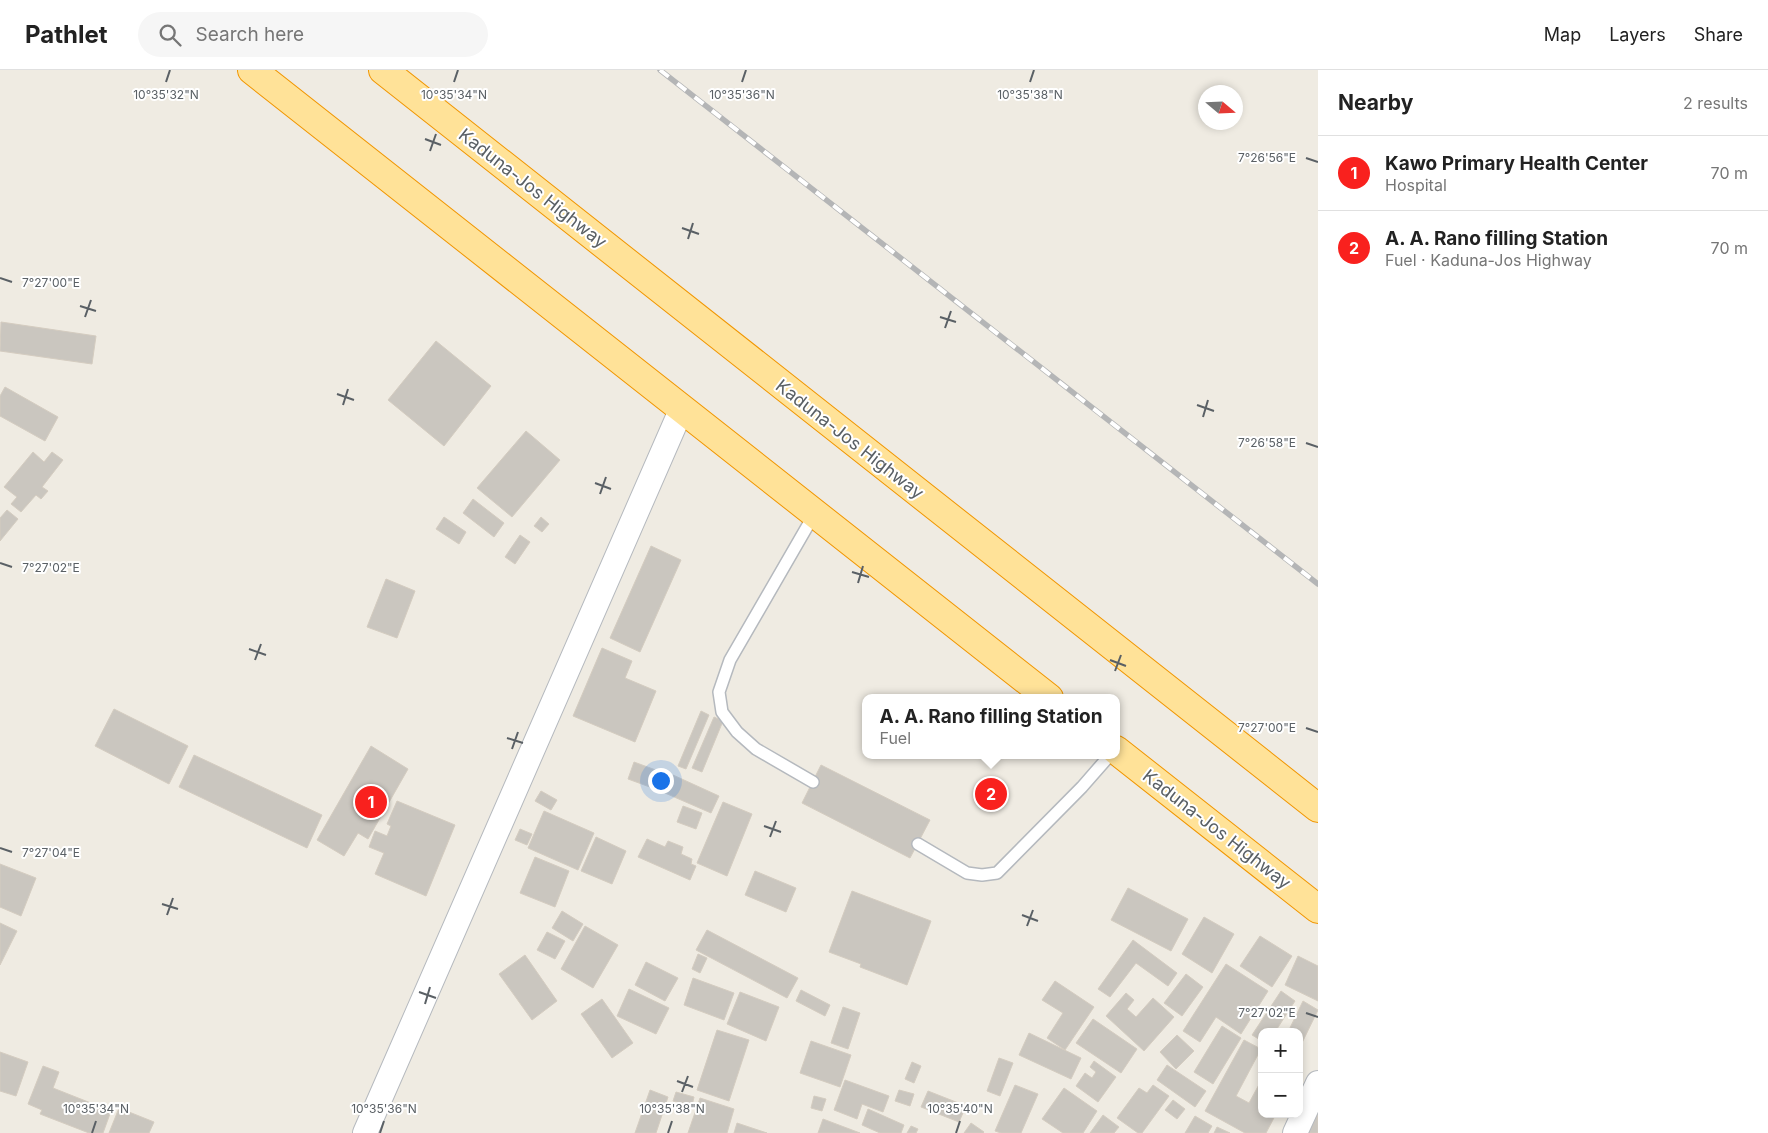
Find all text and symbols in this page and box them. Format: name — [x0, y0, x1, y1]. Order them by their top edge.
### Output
search box — [138, 12, 488, 57]
text: Pathlet — [25, 20, 108, 49]
icon: search — [156, 21, 184, 49]
text: Search here — [196, 23, 304, 46]
text: Map — [1544, 24, 1581, 45]
text: Layers — [1609, 24, 1666, 45]
text: Share — [1694, 24, 1743, 45]
north arrow — [1198, 85, 1243, 130]
text: 10°35'32"N — [133, 87, 199, 102]
text: 10°35'34"N — [421, 87, 487, 102]
text: 10°35'36"N — [709, 87, 775, 102]
text: 10°35'38"N — [997, 87, 1063, 102]
text: Nearby — [1338, 90, 1413, 115]
text: 2 results — [1683, 93, 1748, 113]
street label: Kaduna-Jos Highway — [455, 124, 611, 252]
text: 7°26'56"E — [1238, 150, 1296, 165]
text: Kawo Primary Health Center — [1385, 152, 1648, 175]
text: 1 — [1351, 163, 1357, 183]
text: 70 m — [1711, 163, 1748, 183]
text: Hospital — [1385, 175, 1447, 195]
text: A. A. Rano filling Station — [1385, 227, 1608, 250]
text: 2 — [1349, 238, 1359, 258]
text: 70 m — [1711, 238, 1748, 258]
text: Fuel · Kaduna-Jos Highway — [1385, 250, 1592, 270]
text: 7°27'00"E — [22, 275, 80, 290]
street label: Kaduna-Jos Highway — [772, 375, 928, 503]
text: 7°26'58"E — [1238, 435, 1296, 450]
text: 7°27'02"E — [22, 560, 80, 575]
popup — [862, 694, 1120, 759]
text: A. A. Rano filling Station — [879, 705, 1103, 728]
text: 7°27'00"E — [1238, 720, 1296, 735]
text: Fuel — [879, 728, 911, 748]
street label: Kaduna-Jos Highway — [1139, 765, 1295, 893]
your location — [648, 768, 674, 794]
pin: 2 — [975, 775, 1007, 813]
pin: 1 — [355, 783, 387, 821]
text: 7°27'04"E — [22, 845, 80, 860]
text: 7°27'02"E — [1238, 1005, 1296, 1020]
map controls — [1258, 1028, 1303, 1118]
button: + — [1258, 1028, 1303, 1073]
button: − — [1258, 1073, 1303, 1118]
text: 10°35'34"N — [63, 1101, 129, 1116]
text: 10°35'36"N — [351, 1101, 417, 1116]
text: 10°35'38"N — [639, 1101, 705, 1116]
text: 10°35'40"N — [927, 1101, 993, 1116]

